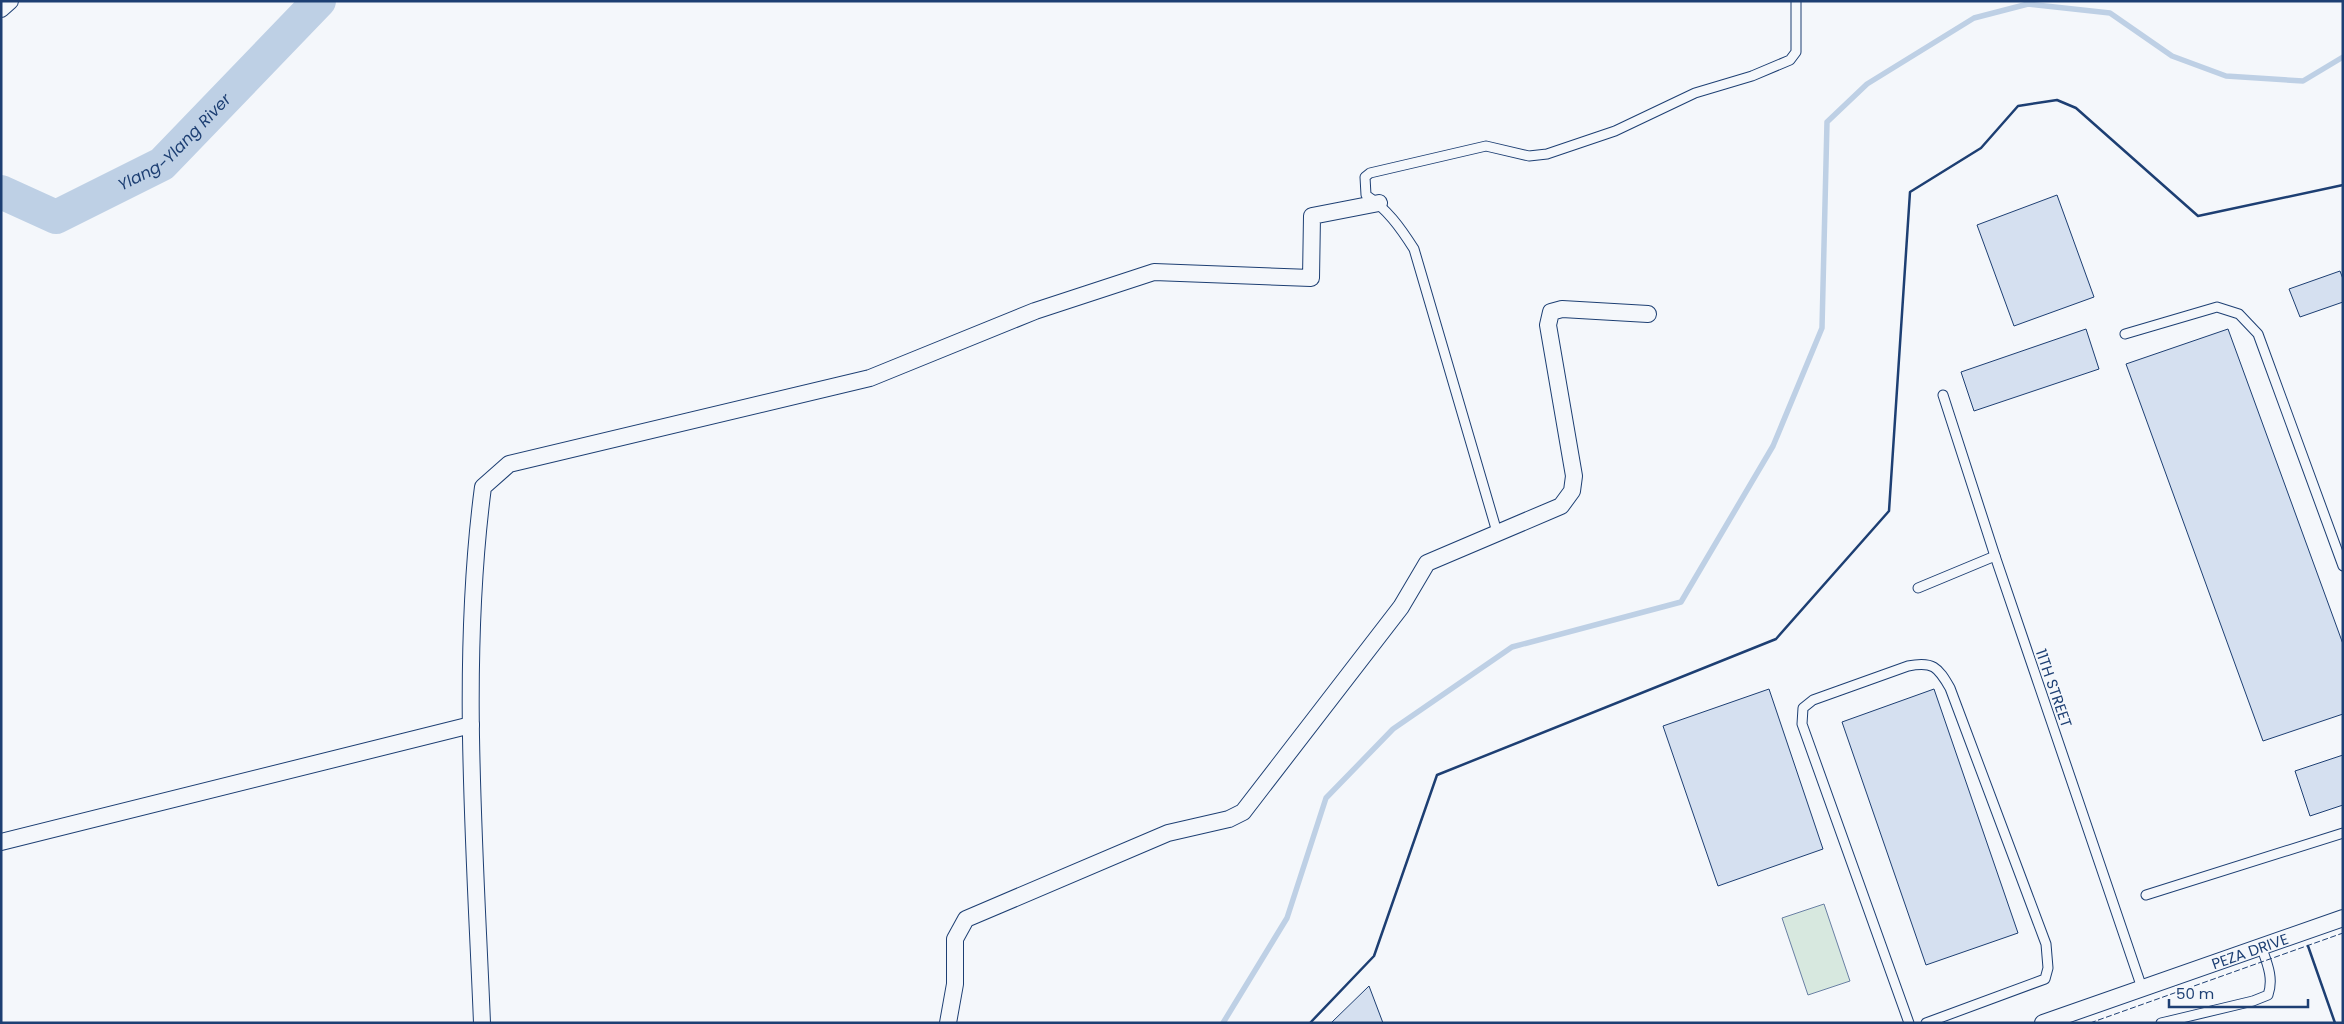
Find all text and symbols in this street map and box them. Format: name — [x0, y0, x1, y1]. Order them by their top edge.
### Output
water label: Ylang-Ylang River — [114, 87, 236, 196]
street label: 11TH STREET — [2031, 646, 2077, 730]
street label: PEZA DRIVE — [2209, 928, 2291, 974]
scale bar — [2169, 976, 2308, 1008]
text: 50 m — [2176, 983, 2214, 1004]

